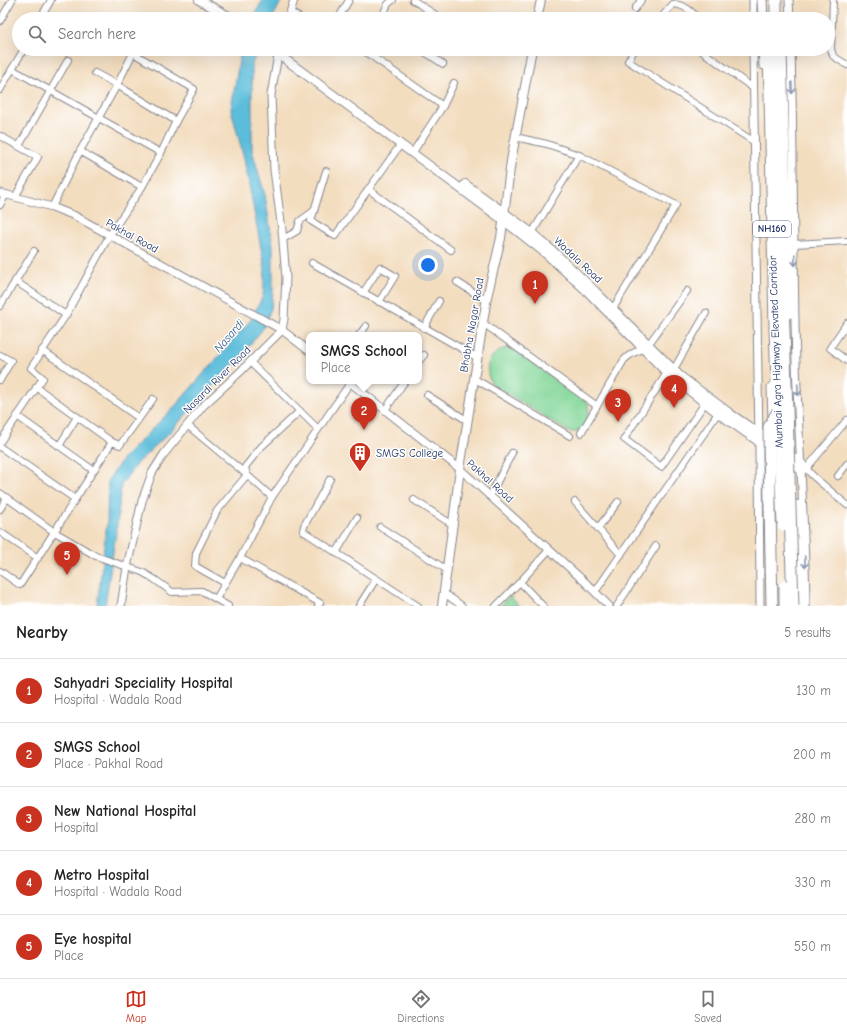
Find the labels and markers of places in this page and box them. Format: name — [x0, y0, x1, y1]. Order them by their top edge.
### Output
pin: 1 — [522, 271, 548, 304]
pin: 4 — [661, 375, 687, 408]
pin: 3 — [605, 389, 631, 422]
pin: 2 — [351, 397, 377, 430]
building icon: SMGS College — [347, 440, 373, 473]
place label: SMGS College — [376, 447, 444, 460]
pin: 5 — [54, 542, 80, 575]

